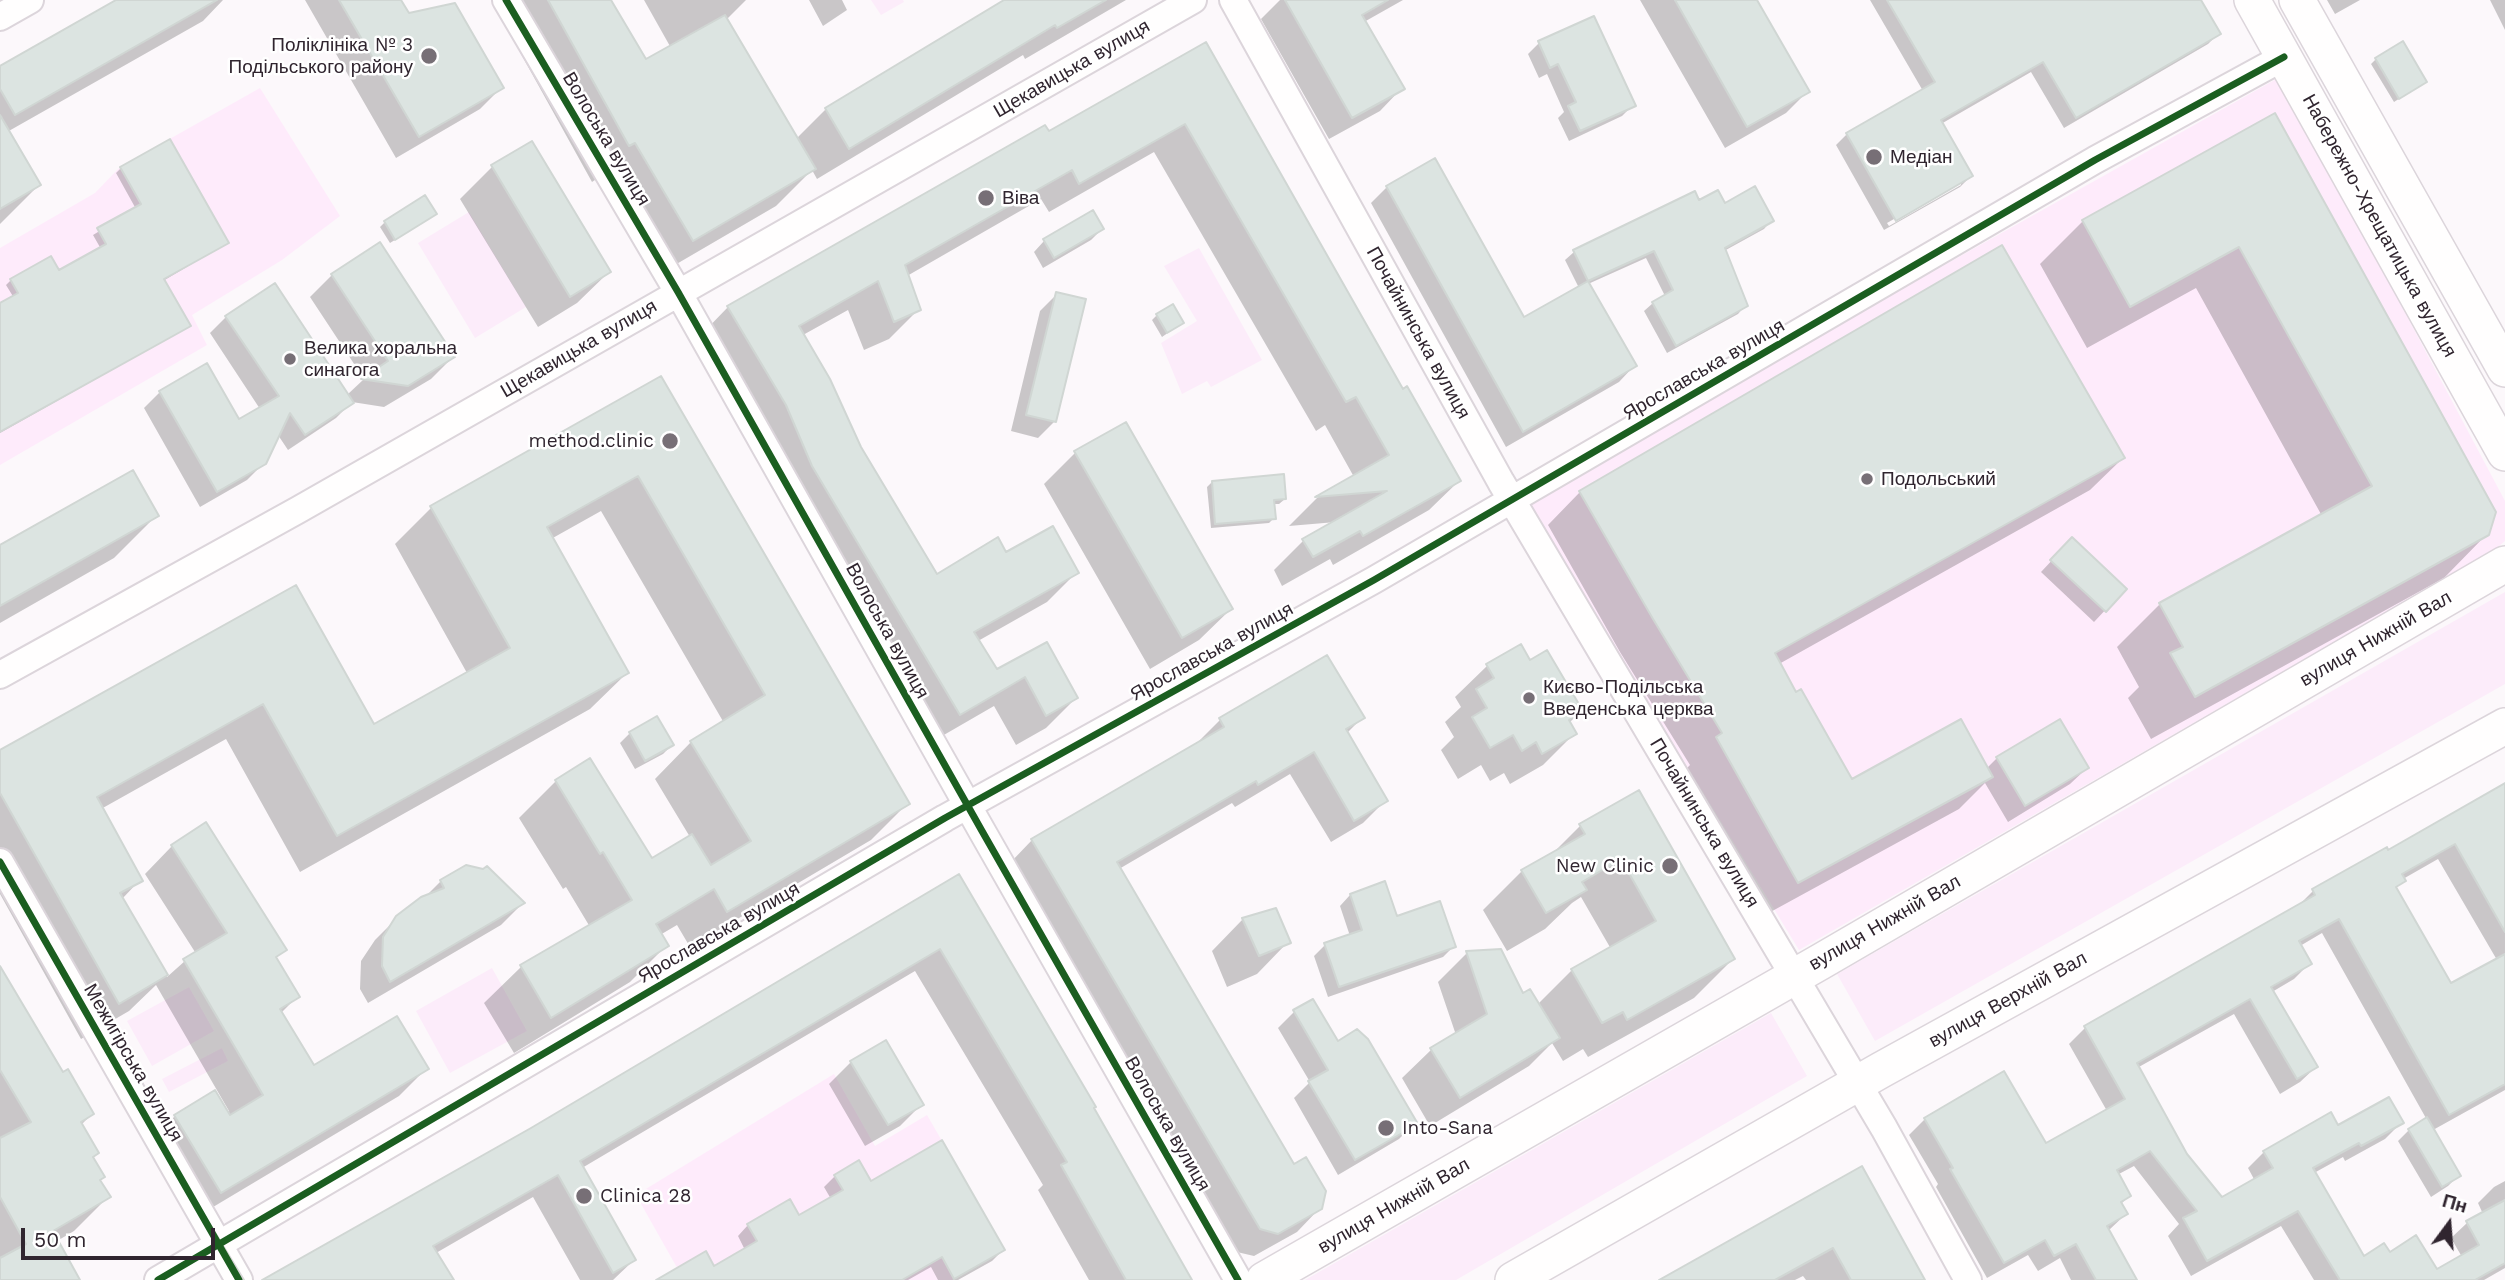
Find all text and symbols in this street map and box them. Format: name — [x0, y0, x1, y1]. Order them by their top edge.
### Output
street label: Щекавицька вулиця — [990, 15, 1154, 123]
place label: Поліклініка № 3 Подільського району — [229, 34, 413, 78]
marker: Поліклініка № 3 Подільського району — [419, 46, 439, 66]
street label: Волоська вулиця — [557, 68, 655, 210]
street label: Набережно-Хрещатицька вулиця — [2297, 91, 2461, 361]
place label: Медіан — [1890, 146, 1953, 168]
marker: Медіан — [1864, 147, 1884, 167]
place label: Віва — [1002, 187, 1039, 209]
marker: Віва — [976, 188, 996, 208]
street label: Почайнинська вулиця — [1361, 243, 1475, 423]
street label: Щекавицька вулиця — [497, 295, 661, 403]
street label: Ярославська вулиця — [1619, 314, 1789, 426]
place label: Велика хоральна синагога — [304, 337, 457, 381]
marker: Велика хоральна синагога — [282, 351, 298, 367]
place label: method.clinic — [529, 430, 654, 452]
marker: method.clinic — [660, 431, 680, 451]
place label: Подольський — [1881, 468, 1996, 490]
marker: Подольський — [1859, 471, 1875, 487]
street label: Волоська вулиця — [840, 559, 934, 703]
street label: вулиця Нижній Вал — [2296, 586, 2456, 692]
street label: Ярославська вулиця — [1127, 598, 1297, 706]
place label: Києво-Подільська Введенська церква — [1543, 676, 1714, 720]
marker: Києво-Подільська Введенська церква — [1521, 690, 1537, 706]
street label: Почайнинська вулиця — [1644, 734, 1764, 912]
place label: New Clinic — [1556, 855, 1654, 877]
marker: New Clinic — [1660, 856, 1680, 876]
street label: вулиця Нижній Вал — [1805, 870, 1965, 976]
street label: Ярославська вулиця — [634, 877, 804, 989]
street label: вулиця Верхній Вал — [1925, 947, 2091, 1053]
street label: Межигірська вулиця — [79, 980, 187, 1146]
street label: Волоська вулиця — [1119, 1053, 1215, 1195]
place label: Into-Sana — [1402, 1117, 1493, 1139]
marker: Into-Sana — [1376, 1118, 1396, 1138]
street label: вулиця Нижній Вал — [1314, 1153, 1474, 1259]
place label: Clinica 28 — [600, 1185, 691, 1207]
marker: Clinica 28 — [574, 1186, 594, 1206]
north arrow — [2414, 1189, 2484, 1259]
text: Пн — [2440, 1189, 2470, 1218]
scale bar — [24, 1214, 219, 1258]
text: 50 m — [34, 1227, 86, 1252]

